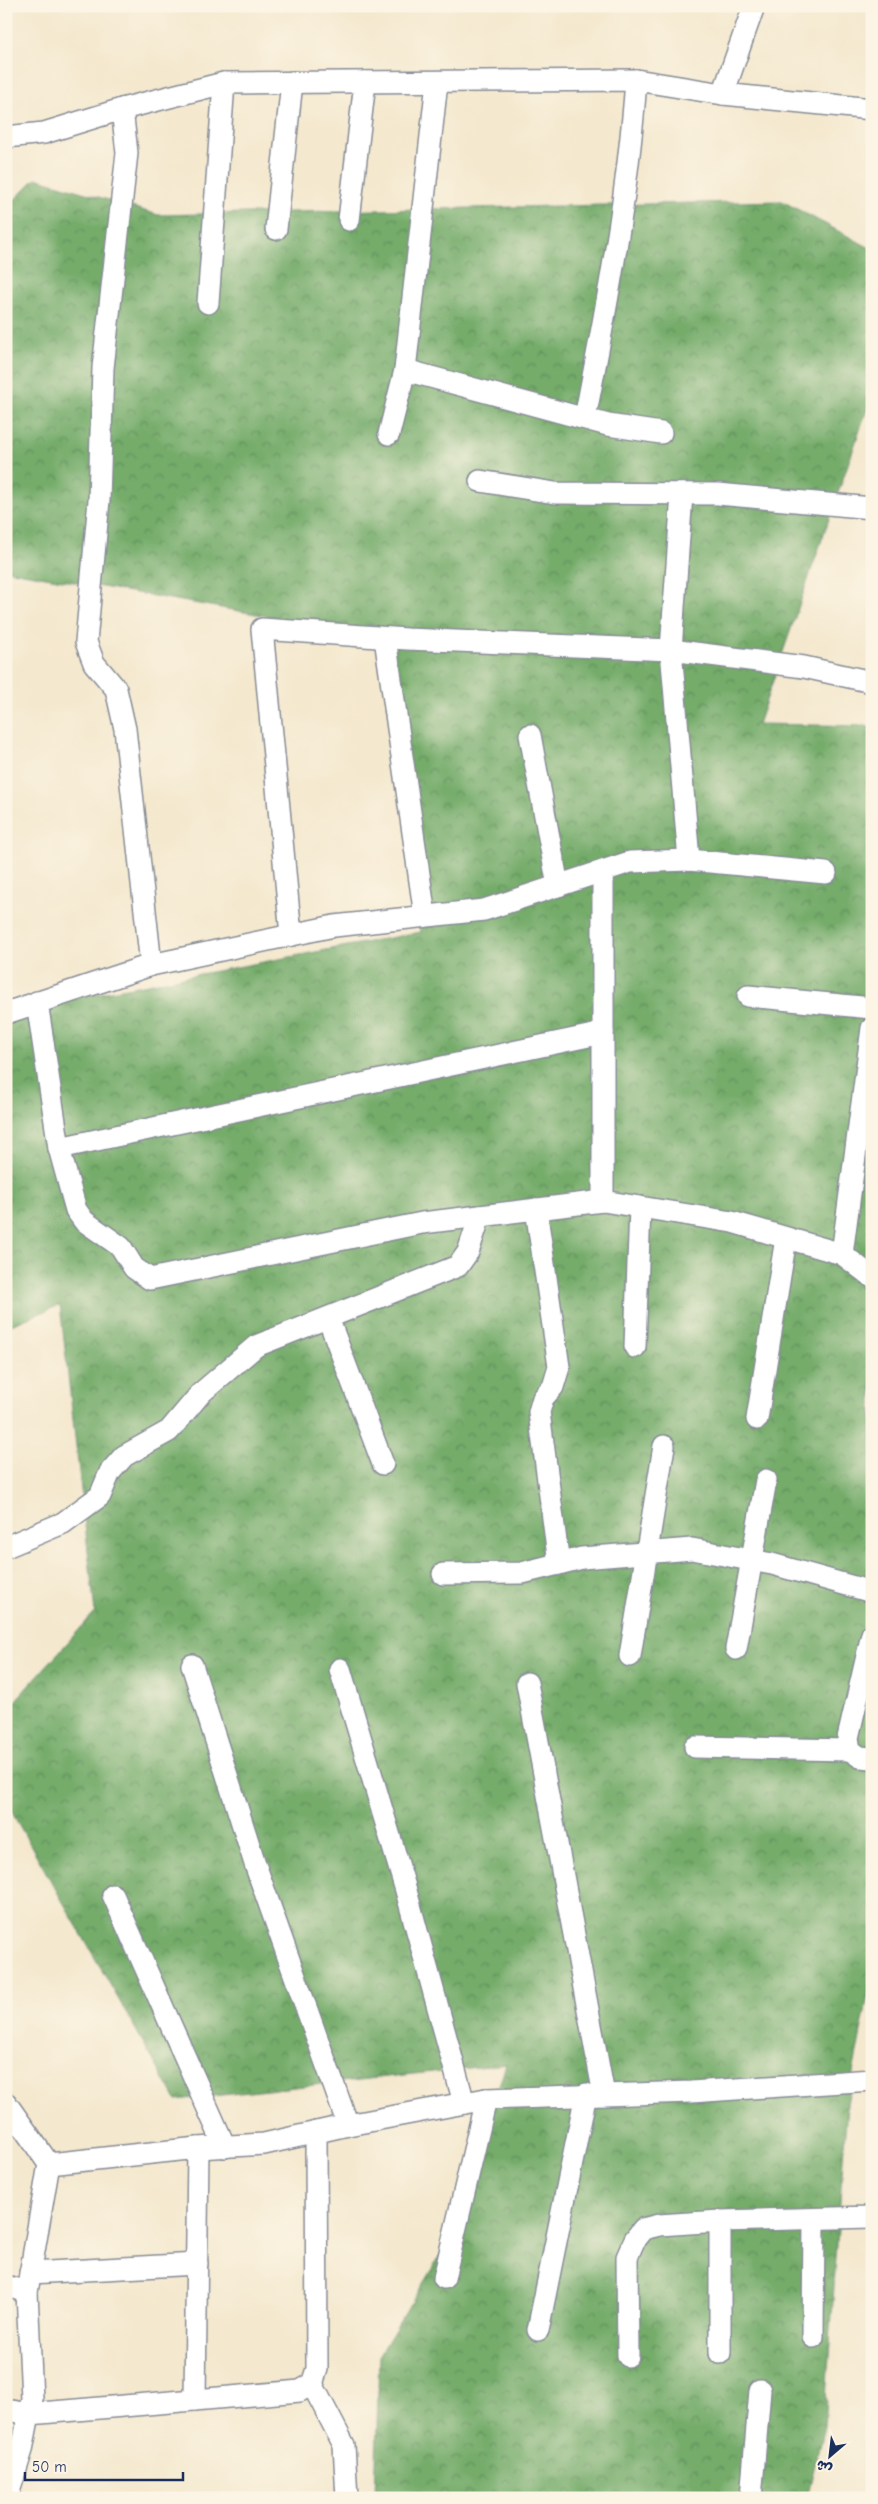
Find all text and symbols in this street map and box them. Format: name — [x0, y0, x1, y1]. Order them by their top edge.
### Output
north arrow — [806, 2432, 856, 2482]
scale bar — [25, 2449, 182, 2481]
text: ش — [813, 2456, 835, 2478]
text: 50 m — [32, 2458, 67, 2476]

